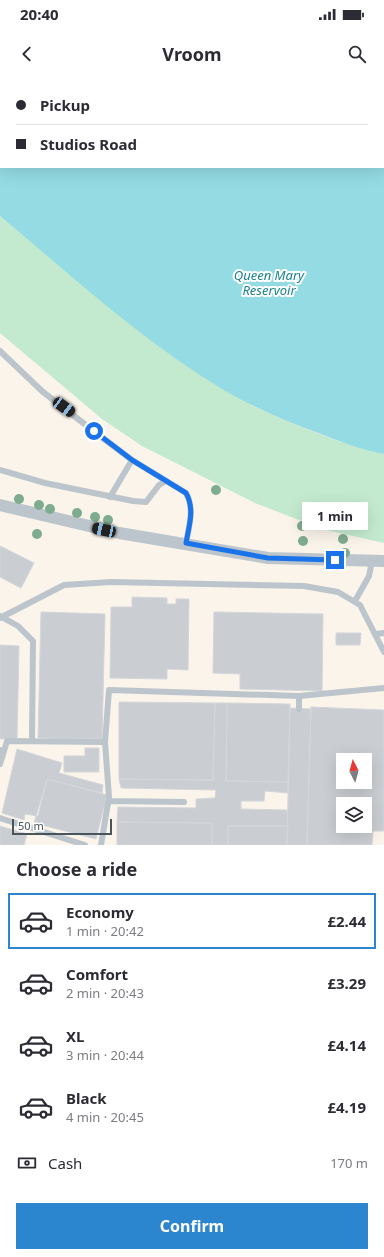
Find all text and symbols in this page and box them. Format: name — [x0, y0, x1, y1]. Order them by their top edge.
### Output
text: 20:40 — [20, 4, 59, 24]
text: Vroom — [162, 42, 222, 66]
icon: back — [16, 43, 38, 65]
icon: search — [346, 43, 368, 65]
text: Pickup — [40, 95, 90, 115]
text: Studios Road — [40, 134, 137, 154]
water label: Queen Mary Reservoir — [234, 266, 305, 299]
car — [51, 395, 77, 419]
route start — [85, 422, 103, 440]
callout: 1 min — [302, 502, 368, 530]
text: 1 min — [317, 507, 353, 525]
car — [91, 522, 117, 538]
route end — [326, 551, 344, 569]
north arrow — [336, 753, 372, 789]
map controls — [336, 753, 372, 833]
button: layers — [336, 797, 372, 833]
scale bar — [12, 817, 112, 836]
text: 50 m — [18, 818, 44, 833]
text: Choose a ride — [16, 857, 137, 881]
text: Economy — [66, 902, 134, 922]
icon: car — [18, 903, 54, 939]
text: £2.44 — [327, 911, 366, 931]
text: 1 min · 20:42 — [66, 922, 144, 940]
text: Comfort — [66, 964, 128, 984]
icon: car — [18, 965, 54, 1001]
text: £3.29 — [327, 973, 366, 993]
text: 2 min · 20:43 — [66, 984, 144, 1002]
text: XL — [66, 1026, 84, 1046]
icon: car — [18, 1027, 54, 1063]
text: £4.14 — [327, 1035, 366, 1055]
text: 3 min · 20:44 — [66, 1046, 144, 1064]
text: Black — [66, 1088, 106, 1108]
icon: car — [18, 1089, 54, 1125]
text: £4.19 — [327, 1097, 366, 1117]
text: 4 min · 20:45 — [66, 1108, 144, 1126]
icon: cash — [16, 1152, 38, 1174]
text: Cash — [48, 1153, 82, 1173]
text: 170 m — [330, 1154, 368, 1172]
button: Confirm — [16, 1203, 368, 1249]

